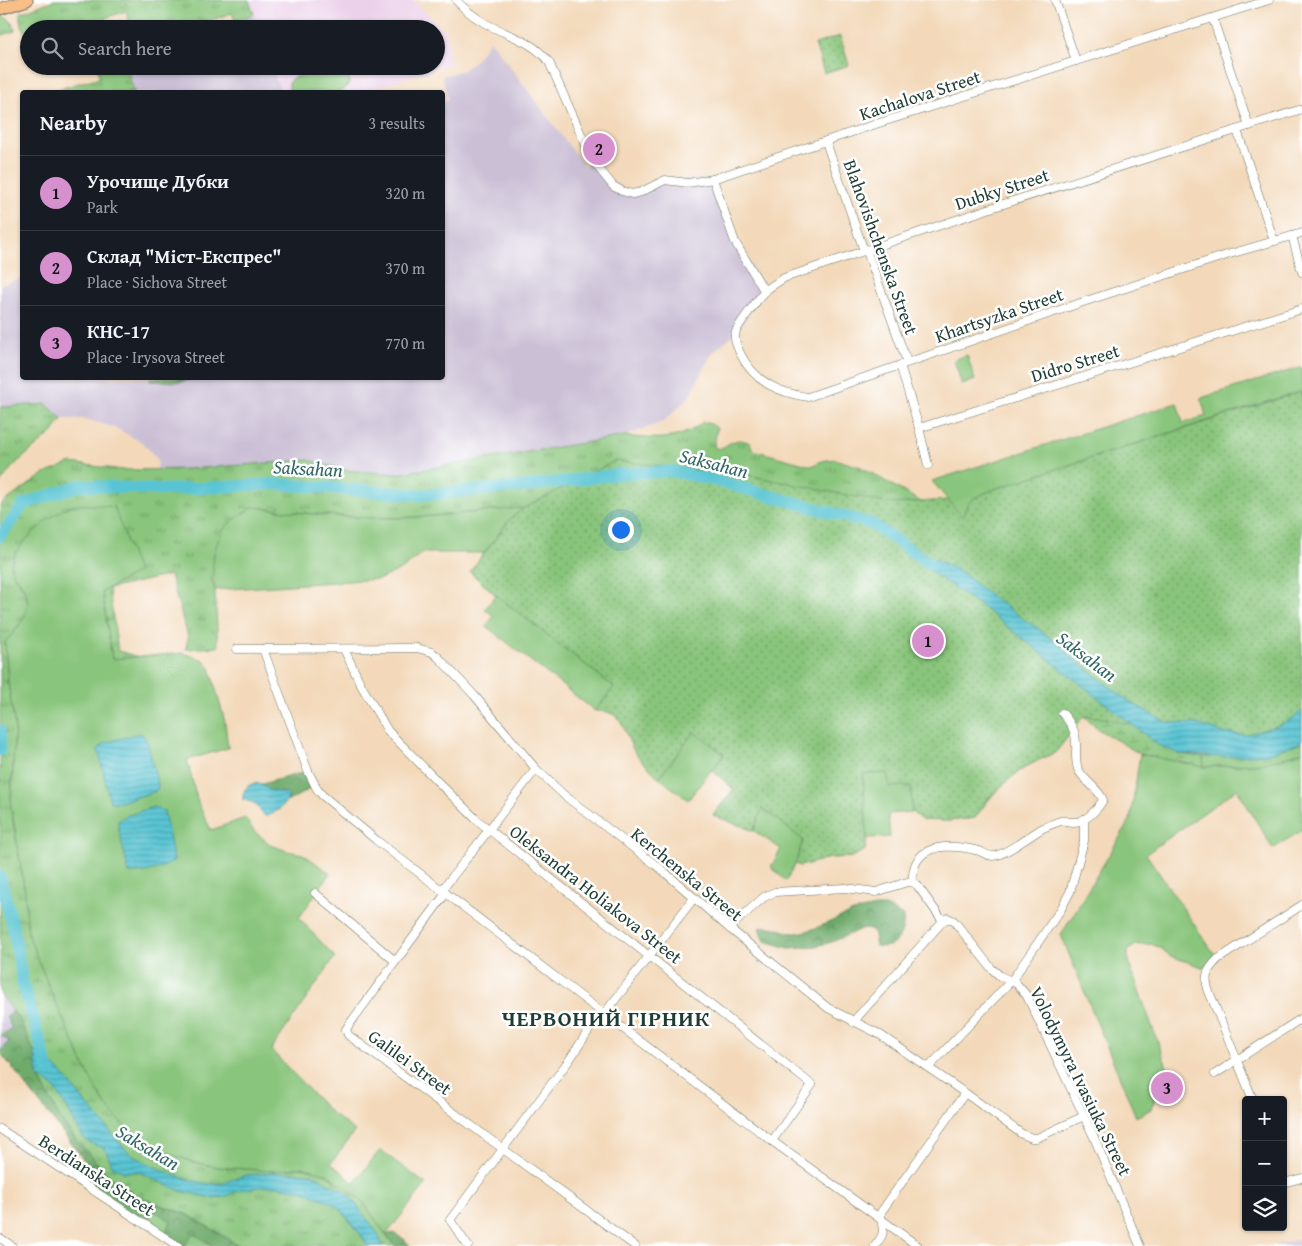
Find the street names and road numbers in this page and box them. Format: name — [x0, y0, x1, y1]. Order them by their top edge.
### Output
street label: Kachalova Street — [856, 62, 985, 127]
street label: Blahovishchenska Street — [837, 156, 925, 339]
street label: Dubky Street — [951, 161, 1053, 217]
street label: Khartsyzka Street — [931, 280, 1067, 350]
street label: Didro Street — [1027, 337, 1123, 389]
street label: Oleksandra Holiakova Street — [504, 818, 689, 970]
street label: Kerchenska Street — [625, 820, 749, 928]
street label: Volodymyra Ivasiuka Street — [1023, 982, 1139, 1181]
street label: Galilei Street — [363, 1022, 458, 1102]
street label: Berdianska Street — [34, 1127, 161, 1223]

